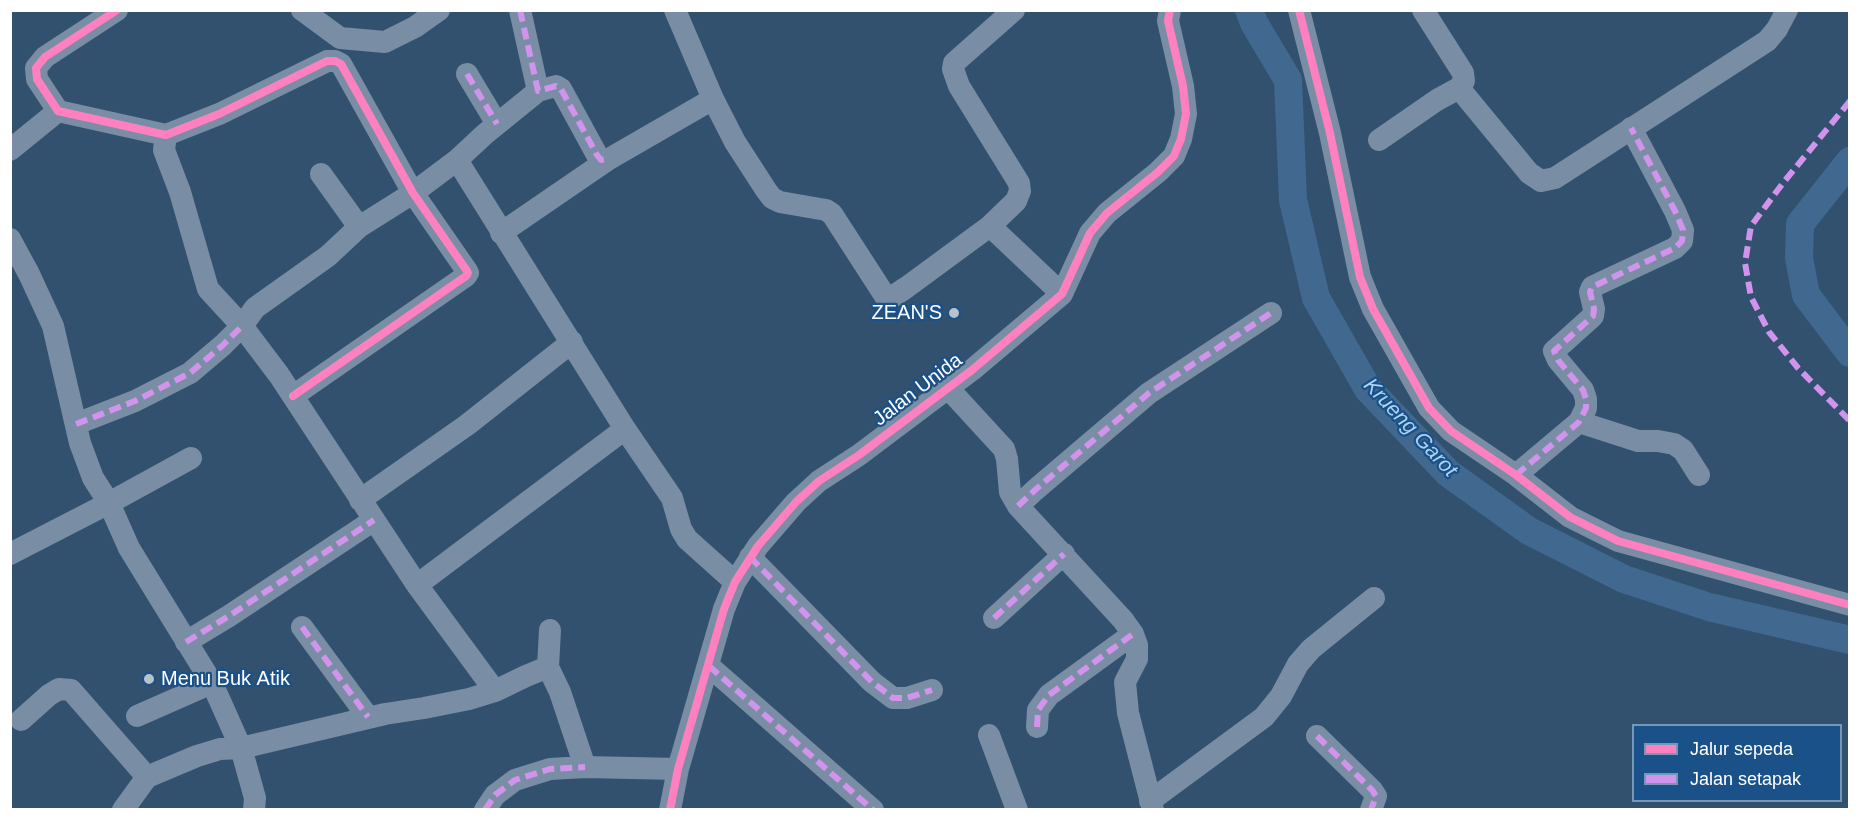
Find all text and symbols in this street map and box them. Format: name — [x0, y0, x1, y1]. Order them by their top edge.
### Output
place label: ZEAN'S — [872, 301, 942, 325]
marker: ZEAN'S — [947, 306, 961, 320]
street label: Jalan Unida — [869, 349, 967, 431]
water label: Krueng Garot — [1358, 373, 1462, 483]
place label: Menu Buk Atik — [161, 667, 290, 691]
marker: Menu Buk Atik — [142, 672, 156, 686]
legend — [1632, 724, 1842, 802]
text: Jalur sepeda — [1690, 739, 1793, 759]
text: Jalan setapak — [1690, 769, 1801, 789]

